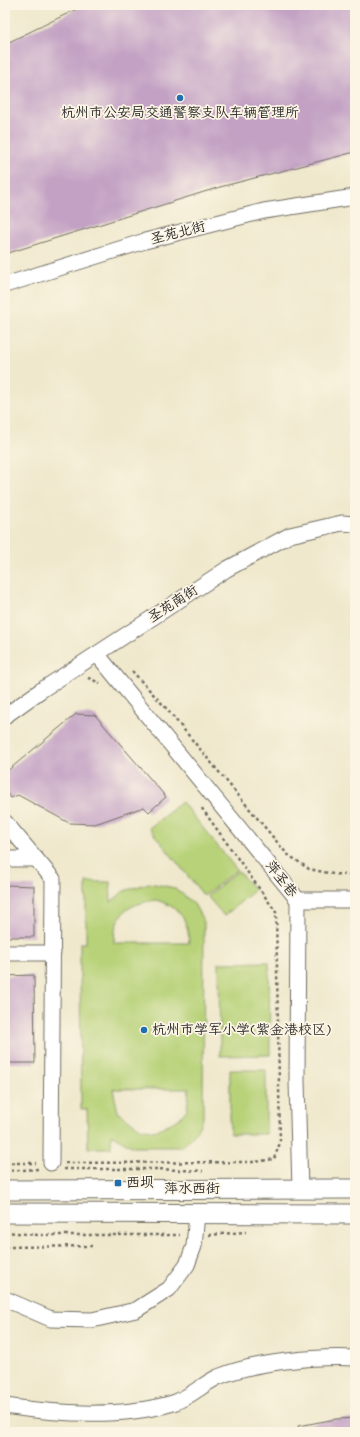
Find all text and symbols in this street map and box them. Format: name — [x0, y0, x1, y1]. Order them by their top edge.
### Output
marker: 杭州市公安局交通警察支队车辆管理所 — [175, 93, 185, 103]
place label: 杭州市公安局交通警察支队车辆管理所 — [61, 104, 299, 122]
street label: 圣苑北街 — [149, 217, 207, 249]
street label: 圣苑南街 — [145, 581, 201, 627]
street label: 萍圣巷 — [261, 857, 302, 902]
place label: 杭州市学军小学(紫金港校区) — [152, 1021, 331, 1039]
marker: 杭州市学军小学(紫金港校区) — [139, 1025, 149, 1035]
place label: 西坝 — [126, 1174, 154, 1192]
marker: 西坝 — [113, 1178, 123, 1188]
street label: 萍水西街 — [164, 1180, 220, 1198]

